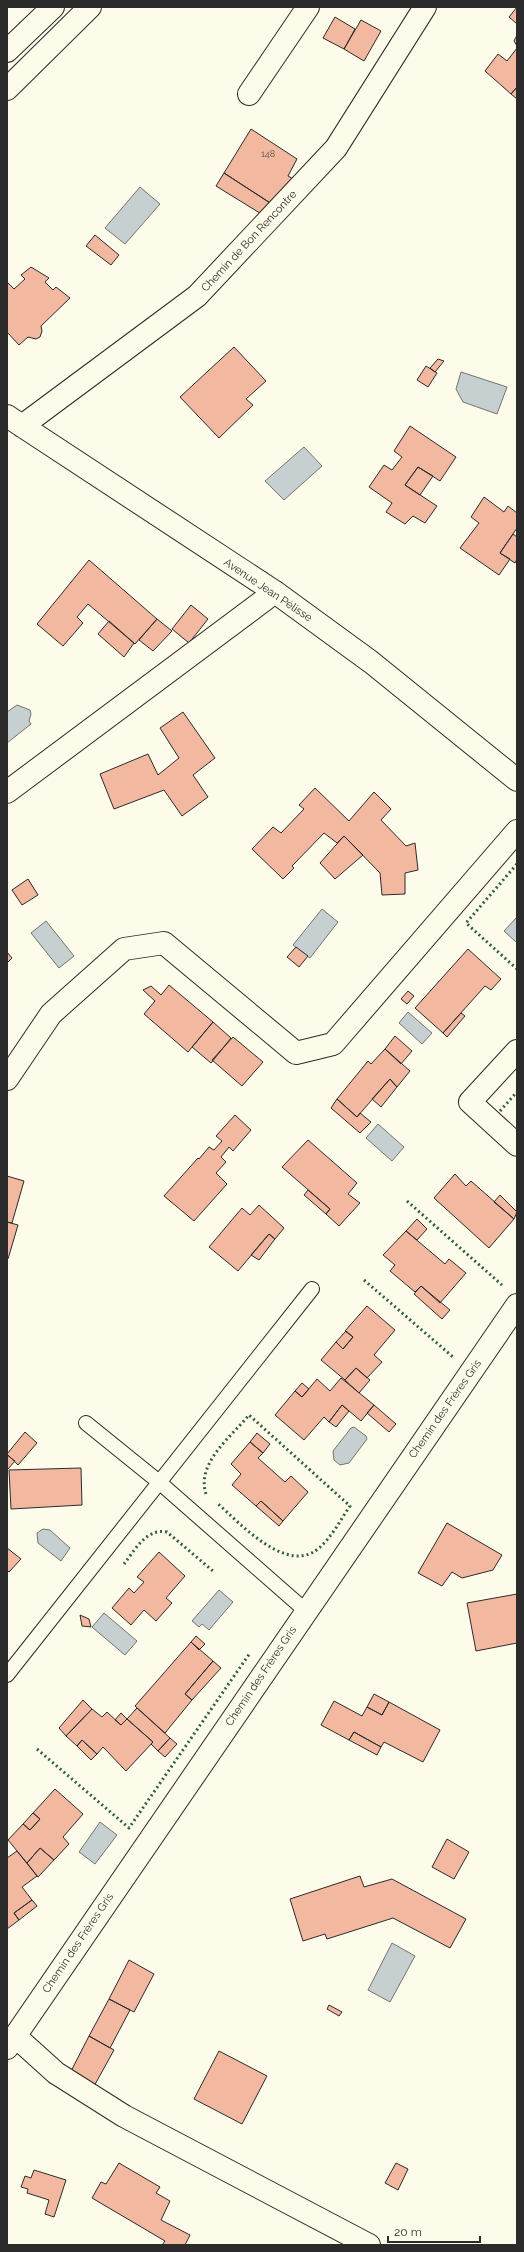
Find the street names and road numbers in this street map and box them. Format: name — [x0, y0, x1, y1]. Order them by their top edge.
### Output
street label: Chemin de Bon Rencontre — [199, 187, 300, 294]
street label: Avenue Jean Pélisse — [221, 556, 315, 625]
street label: Chemin des Frères Gris — [406, 1357, 484, 1461]
street label: Chemin des Frères Gris — [223, 1624, 299, 1728]
street label: Chemin des Frères Gris — [40, 1891, 116, 1995]

